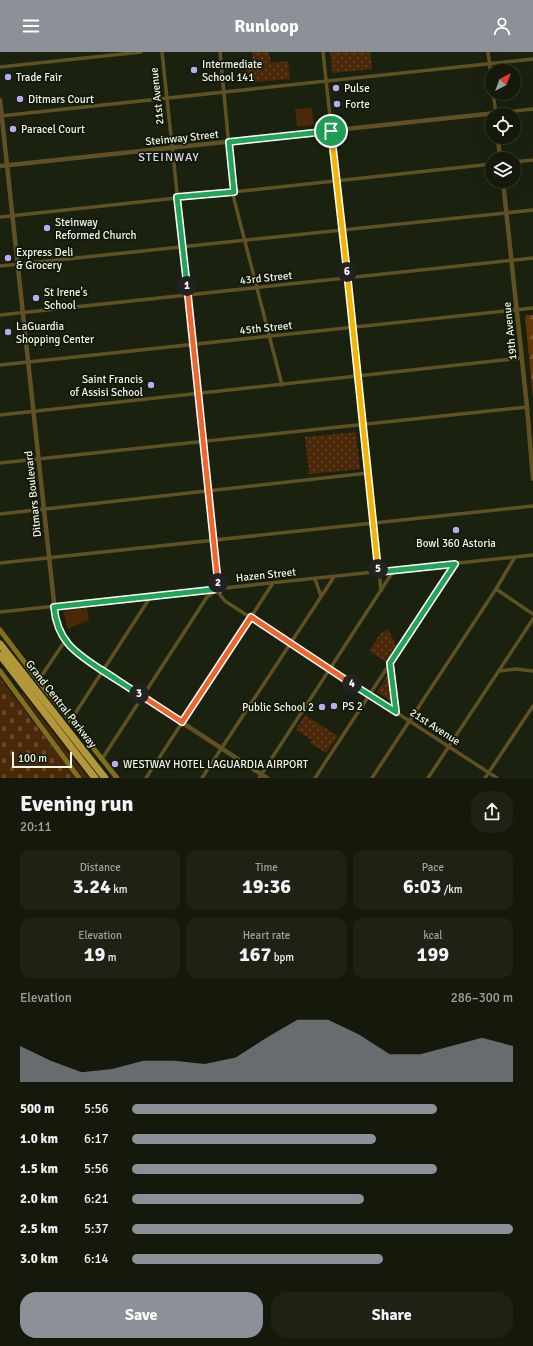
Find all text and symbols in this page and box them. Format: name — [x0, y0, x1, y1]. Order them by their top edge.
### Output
icon: menu — [20, 15, 42, 37]
text: Runloop — [234, 15, 299, 37]
icon: person — [491, 15, 513, 37]
place label: Intermediate School 141 — [202, 58, 262, 84]
north arrow — [485, 64, 521, 100]
map controls — [485, 64, 521, 188]
marker: Intermediate School 141 — [189, 65, 199, 75]
street label: 21st Avenue — [148, 67, 166, 125]
place label: Trade Fair — [16, 71, 62, 84]
marker: Trade Fair — [3, 72, 13, 82]
place label: Pulse — [344, 82, 370, 95]
marker: Pulse — [331, 83, 341, 93]
place label: Ditmars Court — [28, 93, 94, 106]
marker: Ditmars Court — [15, 94, 25, 104]
place label: Forte — [345, 98, 370, 111]
marker: Forte — [332, 99, 342, 109]
button: locate — [485, 108, 521, 144]
pin — [314, 114, 348, 148]
icon: arrive — [320, 120, 342, 142]
place label: Paracel Court — [21, 123, 85, 136]
marker: Paracel Court — [8, 124, 18, 134]
street label: Steinway Street — [145, 128, 219, 148]
district label: STEINWAY — [138, 150, 200, 165]
button: layers — [485, 152, 521, 188]
place label: Steinway Reformed Church — [55, 216, 137, 242]
marker: Steinway Reformed Church — [42, 223, 52, 233]
place label: Express Deli & Grocery — [16, 246, 73, 272]
marker: Express Deli & Grocery — [3, 253, 13, 263]
pin: 6 — [337, 262, 357, 282]
text: 6 — [344, 265, 350, 278]
street label: 43rd Street — [239, 269, 293, 287]
pin: 1 — [177, 276, 197, 296]
text: 1 — [184, 279, 190, 292]
place label: St Irene's School — [44, 286, 88, 312]
marker: St Irene's School — [31, 293, 41, 303]
street label: 19th Avenue — [500, 301, 520, 361]
street label: 45th Street — [239, 319, 293, 337]
place label: LaGuardia Shopping Center — [16, 320, 94, 346]
marker: LaGuardia Shopping Center — [3, 327, 13, 337]
place label: Saint Francis of Assisi School — [70, 373, 143, 399]
marker: Saint Francis of Assisi School — [146, 380, 156, 390]
street label: Ditmars Boulevard — [22, 450, 44, 538]
marker: Bowl 360 Astoria — [451, 525, 461, 535]
place label: Bowl 360 Astoria — [416, 537, 496, 550]
pin: 5 — [368, 559, 388, 579]
text: 5 — [375, 562, 381, 575]
street label: Hazen Street — [235, 565, 297, 585]
pin: 2 — [208, 573, 228, 593]
text: 2 — [215, 576, 221, 589]
street label: Grand Central Parkway — [23, 658, 100, 751]
pin: 4 — [342, 674, 362, 694]
text: 4 — [349, 677, 355, 690]
pin: 3 — [129, 684, 149, 704]
text: 3 — [136, 687, 142, 700]
place label: PS 2 — [342, 700, 363, 713]
place label: Public School 2 — [242, 701, 314, 714]
marker: PS 2 — [329, 701, 339, 711]
marker: Public School 2 — [317, 702, 327, 712]
street label: 21st Avenue — [407, 706, 463, 748]
scale bar — [12, 750, 72, 769]
text: 100 m — [18, 752, 47, 765]
place label: WESTWAY HOTEL LAGUARDIA AIRPORT — [123, 758, 309, 771]
marker: WESTWAY HOTEL LAGUARDIA AIRPORT — [110, 759, 120, 769]
text: Evening run — [20, 790, 134, 817]
button: share — [471, 791, 513, 833]
text: 20:11 — [20, 819, 52, 835]
text: Distance — [80, 861, 121, 874]
text: Time — [255, 861, 278, 874]
text: Pace — [422, 861, 444, 874]
text: 3.24 — [73, 874, 111, 899]
text: 19:36 — [242, 874, 291, 899]
text: 6:03 — [403, 874, 441, 899]
text: km — [111, 883, 128, 896]
text: /km — [441, 883, 463, 896]
text: Elevation — [78, 929, 122, 942]
text: Heart rate — [243, 929, 290, 942]
text: kcal — [423, 929, 442, 942]
text: 19 — [84, 942, 105, 967]
text: 167 — [239, 942, 271, 967]
text: 199 — [417, 942, 449, 967]
text: m — [105, 951, 117, 964]
text: bpm — [271, 951, 294, 964]
text: Elevation — [20, 990, 72, 1006]
text: 286–300 m — [451, 990, 513, 1006]
text: 500 m — [20, 1101, 54, 1117]
text: 5:56 — [84, 1101, 109, 1117]
text: 1.0 km — [20, 1131, 58, 1147]
text: 6:17 — [84, 1131, 109, 1147]
text: 1.5 km — [20, 1161, 58, 1177]
text: 5:56 — [84, 1161, 109, 1177]
text: 2.0 km — [20, 1191, 58, 1207]
text: 6:21 — [84, 1191, 109, 1207]
text: 2.5 km — [20, 1221, 58, 1237]
text: 5:37 — [84, 1221, 109, 1237]
text: 3.0 km — [20, 1251, 58, 1267]
text: 6:14 — [84, 1251, 109, 1267]
button: Save — [20, 1292, 263, 1338]
button: Share — [271, 1292, 513, 1338]

